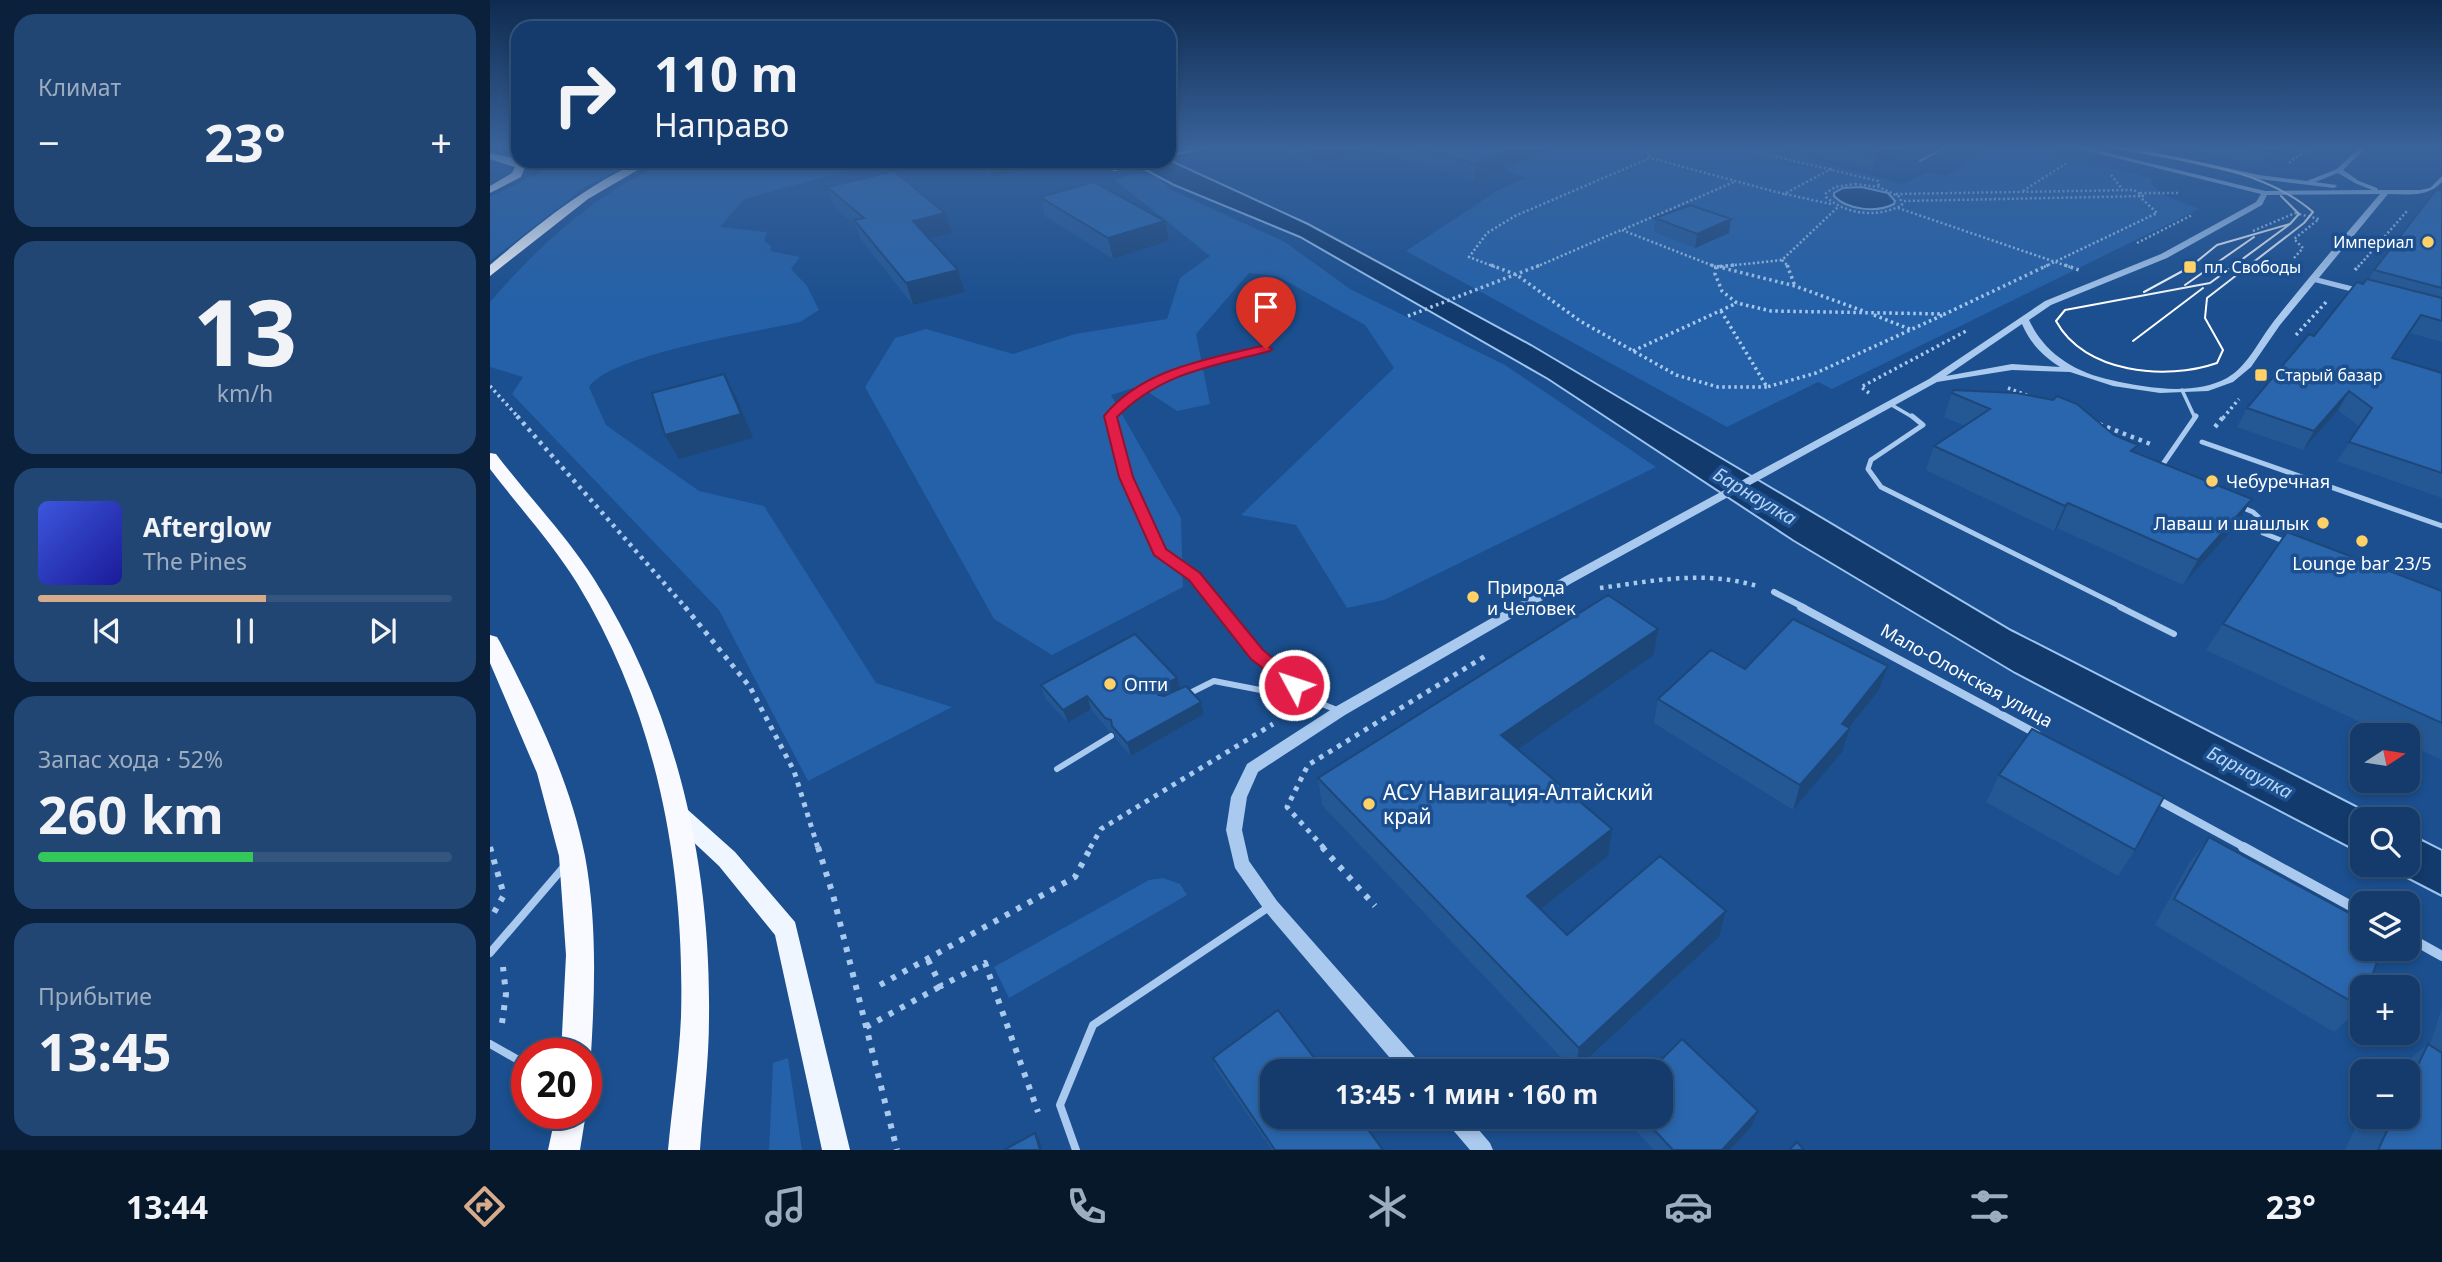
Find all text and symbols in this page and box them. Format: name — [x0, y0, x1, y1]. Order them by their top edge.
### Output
text: 110 m — [654, 40, 799, 106]
icon: right — [539, 49, 630, 140]
text: Климат — [38, 71, 121, 103]
text: Направо — [654, 103, 789, 146]
text: 23° — [204, 106, 286, 177]
text: − — [38, 116, 60, 168]
text: + — [430, 116, 452, 168]
place label: Империал — [2333, 231, 2414, 253]
marker: Империал — [2420, 234, 2436, 250]
place label: пл. Свободы — [2204, 256, 2301, 278]
marker: пл. Свободы — [2182, 259, 2198, 275]
text: 13 — [193, 269, 297, 393]
pin — [1236, 277, 1296, 349]
icon: arrive — [1247, 288, 1285, 326]
place label: Старый базар — [2275, 364, 2382, 386]
marker: Старый базар — [2253, 367, 2269, 383]
text: km/h — [217, 377, 273, 409]
water label: Барнаулка — [1709, 461, 1802, 531]
place label: Чебуречная — [2226, 469, 2330, 493]
marker: Чебуречная — [2204, 473, 2220, 489]
text: Afterglow — [143, 509, 271, 545]
place label: Лаваш и шашлык — [2154, 511, 2309, 535]
marker: Лаваш и шашлык — [2315, 515, 2331, 531]
marker: Lounge bar 23/5 — [2354, 533, 2370, 549]
text: The Pines — [143, 545, 247, 577]
place label: Lounge bar 23/5 — [2292, 551, 2432, 575]
place label: Природа и Человек — [1487, 575, 1576, 620]
marker: Природа и Человек — [1465, 589, 1481, 605]
icon: previous — [88, 612, 126, 650]
icon: pause — [226, 612, 264, 650]
icon: next — [364, 612, 402, 650]
street label: Мало-Олонская улица — [1877, 618, 2057, 732]
position arrow — [1257, 648, 1331, 722]
place label: Опти — [1124, 672, 1168, 696]
marker: Опти — [1102, 676, 1118, 692]
north arrow — [2350, 723, 2420, 793]
map controls — [2350, 723, 2420, 1129]
water label: Барнаулка — [2203, 739, 2297, 805]
text: Запас хода · 52% — [38, 743, 223, 775]
text: 260 km — [38, 778, 224, 849]
place label: АСУ Навигация-Алтайский край — [1383, 778, 1653, 830]
marker: АСУ Навигация-Алтайский край — [1361, 796, 1377, 812]
button: search — [2350, 807, 2420, 877]
button: layers — [2350, 891, 2420, 961]
button: + — [2350, 975, 2420, 1045]
text: Прибытие — [38, 980, 152, 1012]
text: 13:45 — [38, 1015, 172, 1086]
speed limit sign: 20 — [511, 1038, 602, 1129]
button: − — [2350, 1059, 2420, 1129]
text: 13:45 · 1 мин · 160 m — [1335, 1076, 1598, 1112]
icon: directions — [460, 1182, 509, 1231]
icon: music — [761, 1182, 810, 1231]
icon: phone — [1062, 1182, 1111, 1231]
icon: climate — [1363, 1182, 1412, 1231]
icon: car — [1664, 1182, 1713, 1231]
icon: filters — [1965, 1182, 2014, 1231]
text: 13:44 — [126, 1185, 208, 1228]
text: 23° — [2266, 1185, 2316, 1228]

